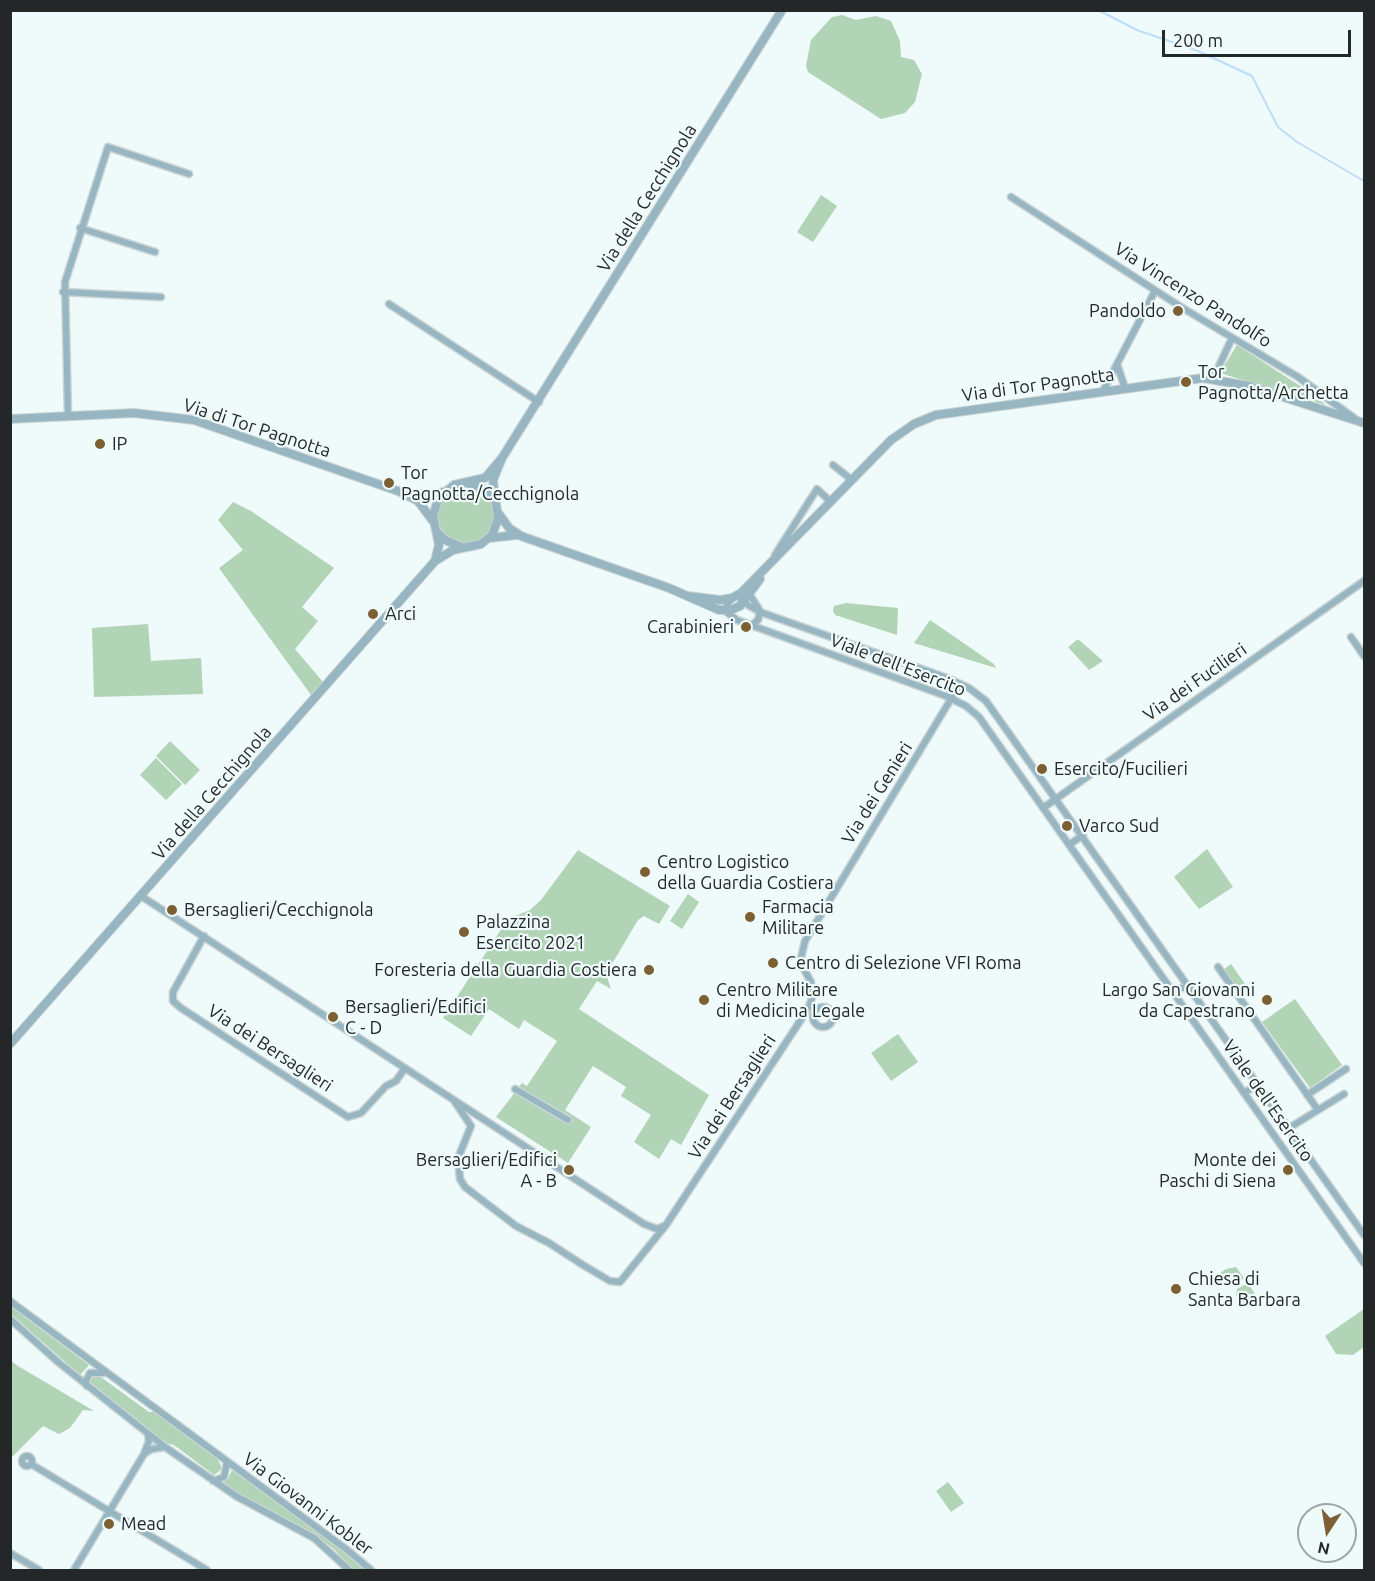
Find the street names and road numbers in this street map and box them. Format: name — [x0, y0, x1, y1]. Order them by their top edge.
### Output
street label: Via della Cecchignola — [593, 120, 701, 276]
street label: Via Vincenzo Pandolfo — [1111, 238, 1275, 352]
street label: Via di Tor Pagnotta — [960, 364, 1116, 406]
street label: Via di Tor Pagnotta — [181, 394, 333, 462]
street label: Viale dell'Esercito — [827, 629, 969, 701]
street label: Via dei Fucilieri — [1139, 638, 1251, 726]
street label: Via della Cecchignola — [148, 722, 276, 864]
street label: Via dei Genieri — [837, 738, 917, 848]
street label: Via dei Bersaglieri — [204, 1000, 336, 1096]
street label: Via dei Bersaglieri — [684, 1031, 780, 1163]
street label: Viale dell'Esercito — [1218, 1036, 1318, 1166]
street label: Via Giovanni Kobler — [239, 1448, 377, 1560]

